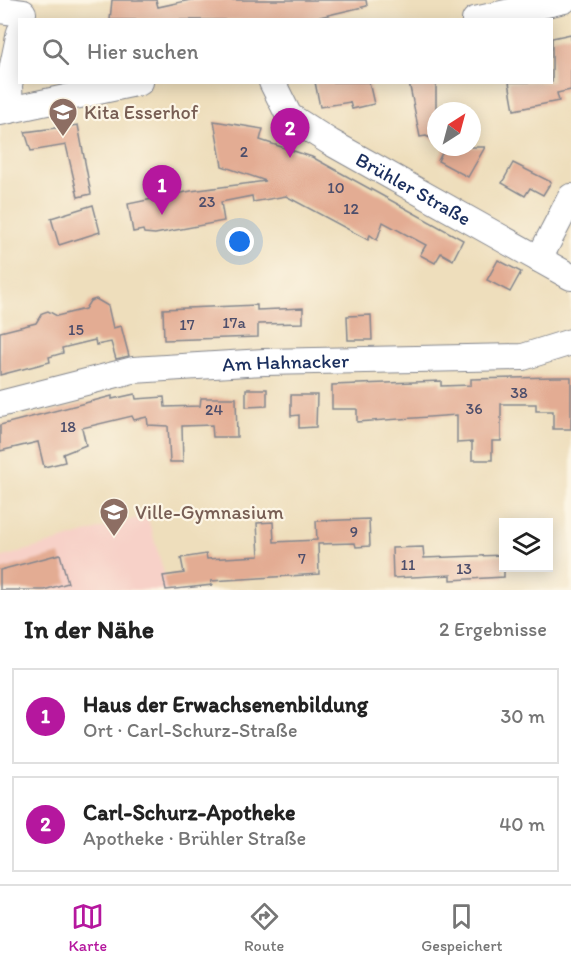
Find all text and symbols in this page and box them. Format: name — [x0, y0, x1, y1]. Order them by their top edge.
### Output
search box — [18, 18, 553, 84]
icon: search — [39, 35, 72, 68]
text: Hier suchen — [87, 38, 198, 65]
school or university icon: Kita Esserhof — [47, 96, 79, 138]
place label: Kita Esserhof — [84, 100, 199, 124]
north arrow — [427, 102, 481, 156]
pin: 2 — [270, 108, 310, 158]
house number: 2 — [240, 142, 249, 161]
street label: Brühler Straße — [351, 147, 475, 230]
pin: 1 — [142, 166, 182, 215]
house number: 10 — [327, 178, 345, 197]
house number: 23 — [198, 192, 216, 211]
house number: 12 — [343, 199, 360, 218]
your location — [225, 227, 254, 256]
house number: 17a — [222, 313, 247, 332]
house number: 17 — [179, 315, 195, 334]
house number: 15 — [68, 320, 84, 339]
street label: Am Hahnacker — [221, 348, 349, 377]
house number: 38 — [510, 383, 528, 402]
house number: 36 — [465, 399, 483, 418]
house number: 24 — [205, 400, 223, 419]
house number: 18 — [60, 417, 76, 436]
school or university icon: Ville-Gymnasium — [98, 496, 130, 538]
place label: Ville-Gymnasium — [135, 500, 284, 524]
map controls — [499, 518, 553, 572]
button: layers — [499, 518, 553, 572]
house number: 9 — [350, 522, 358, 541]
house number: 7 — [298, 549, 306, 568]
house number: 11 — [401, 555, 416, 574]
house number: 13 — [456, 559, 472, 578]
text: In der Nähe — [24, 613, 154, 645]
text: 2 Ergebnisse — [439, 617, 547, 641]
text: Haus der Erwachsenenbildung — [83, 691, 368, 718]
text: 1 — [41, 704, 50, 728]
text: 30 m — [500, 704, 545, 728]
text: Ort · Carl-Schurz-Straße — [83, 718, 297, 742]
text: Carl-Schurz-Apotheke — [83, 799, 296, 826]
text: 2 — [40, 812, 51, 836]
text: 40 m — [499, 812, 545, 836]
text: Apotheke · Brühler Straße — [83, 826, 306, 850]
tab: Karte — [69, 900, 107, 955]
tab: Route — [244, 900, 284, 955]
tab: Gespeichert — [421, 900, 502, 955]

